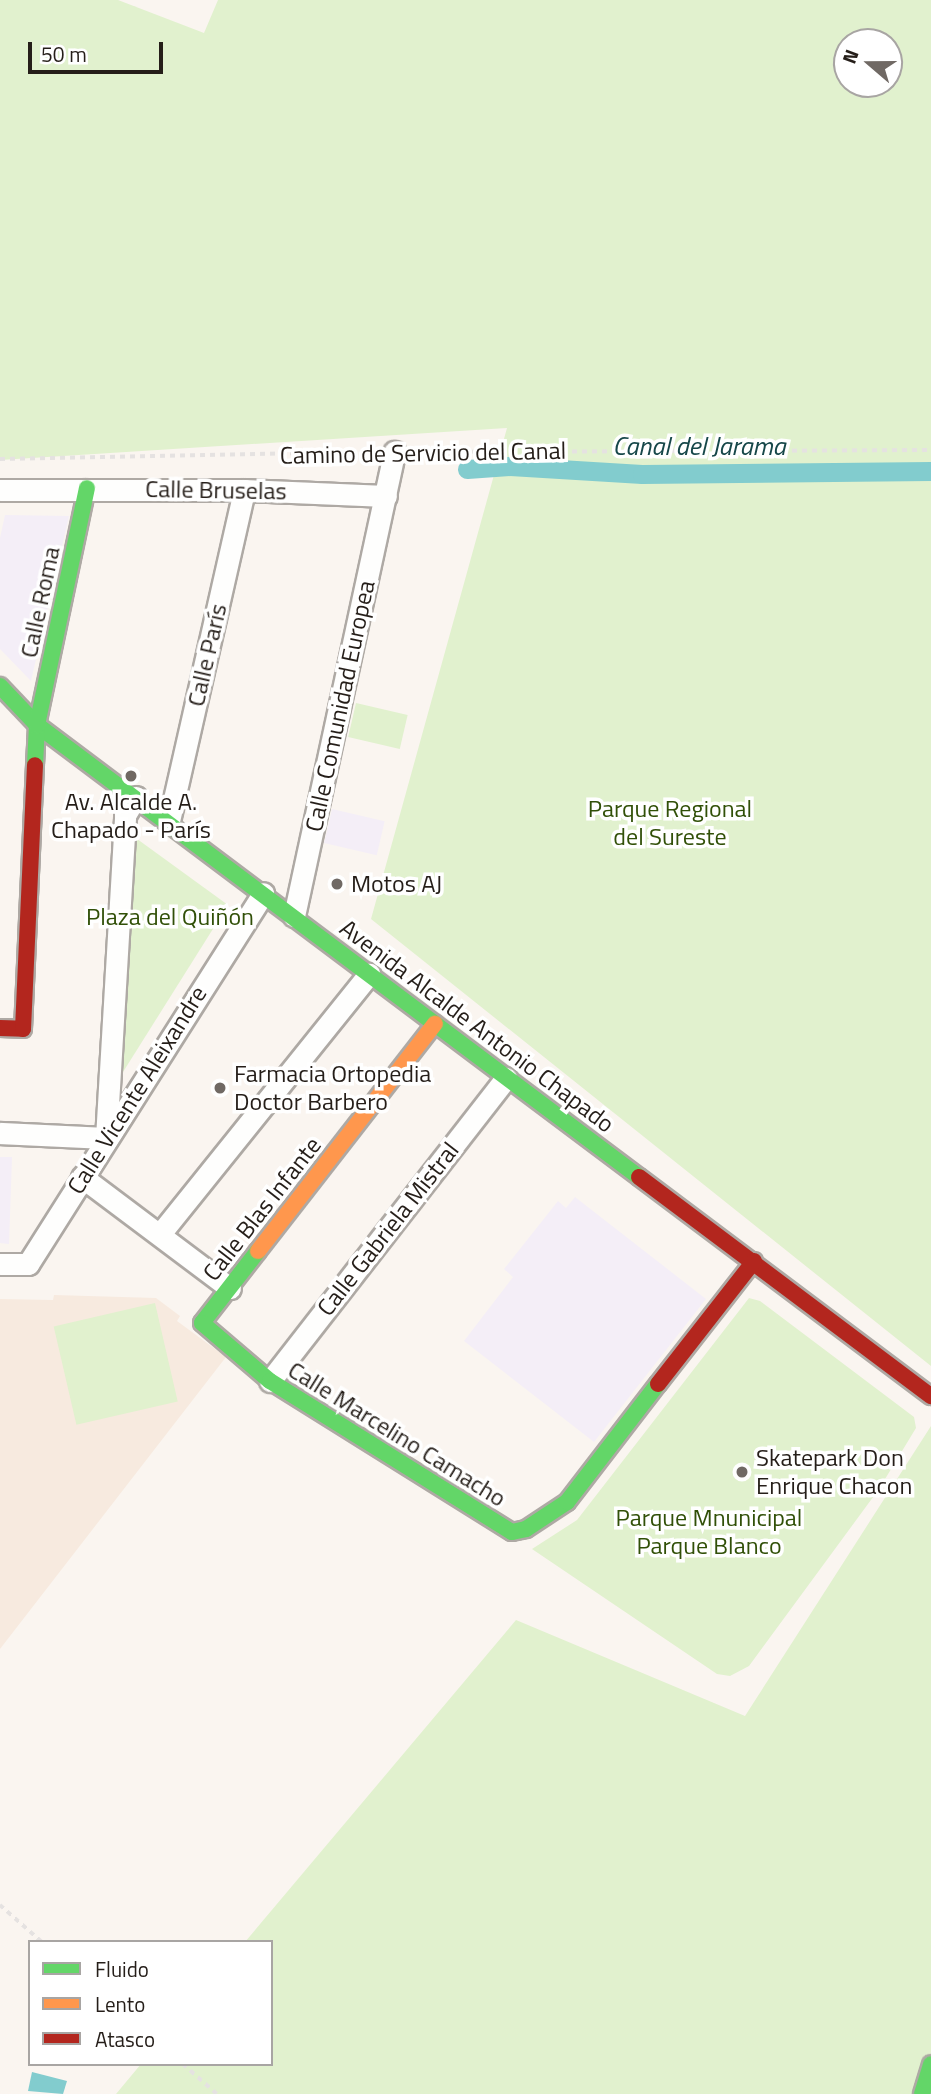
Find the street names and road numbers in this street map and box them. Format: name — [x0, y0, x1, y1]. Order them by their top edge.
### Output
street label: Camino de Servicio del Canal — [280, 436, 566, 470]
street label: Calle Bruselas — [145, 474, 287, 506]
street label: Calle Roma — [14, 544, 66, 660]
street label: Calle Comunidad Europea — [299, 578, 381, 834]
street label: Calle París — [181, 601, 233, 709]
street label: Avenida Alcalde Antonio Chapado — [334, 913, 620, 1139]
street label: Calle Vicente Aleixandre — [61, 981, 213, 1199]
street label: Calle Blas Infante — [197, 1131, 327, 1287]
street label: Calle Gabriela Mistral — [311, 1136, 465, 1322]
street label: Calle Marcelino Camacho — [283, 1355, 511, 1513]

